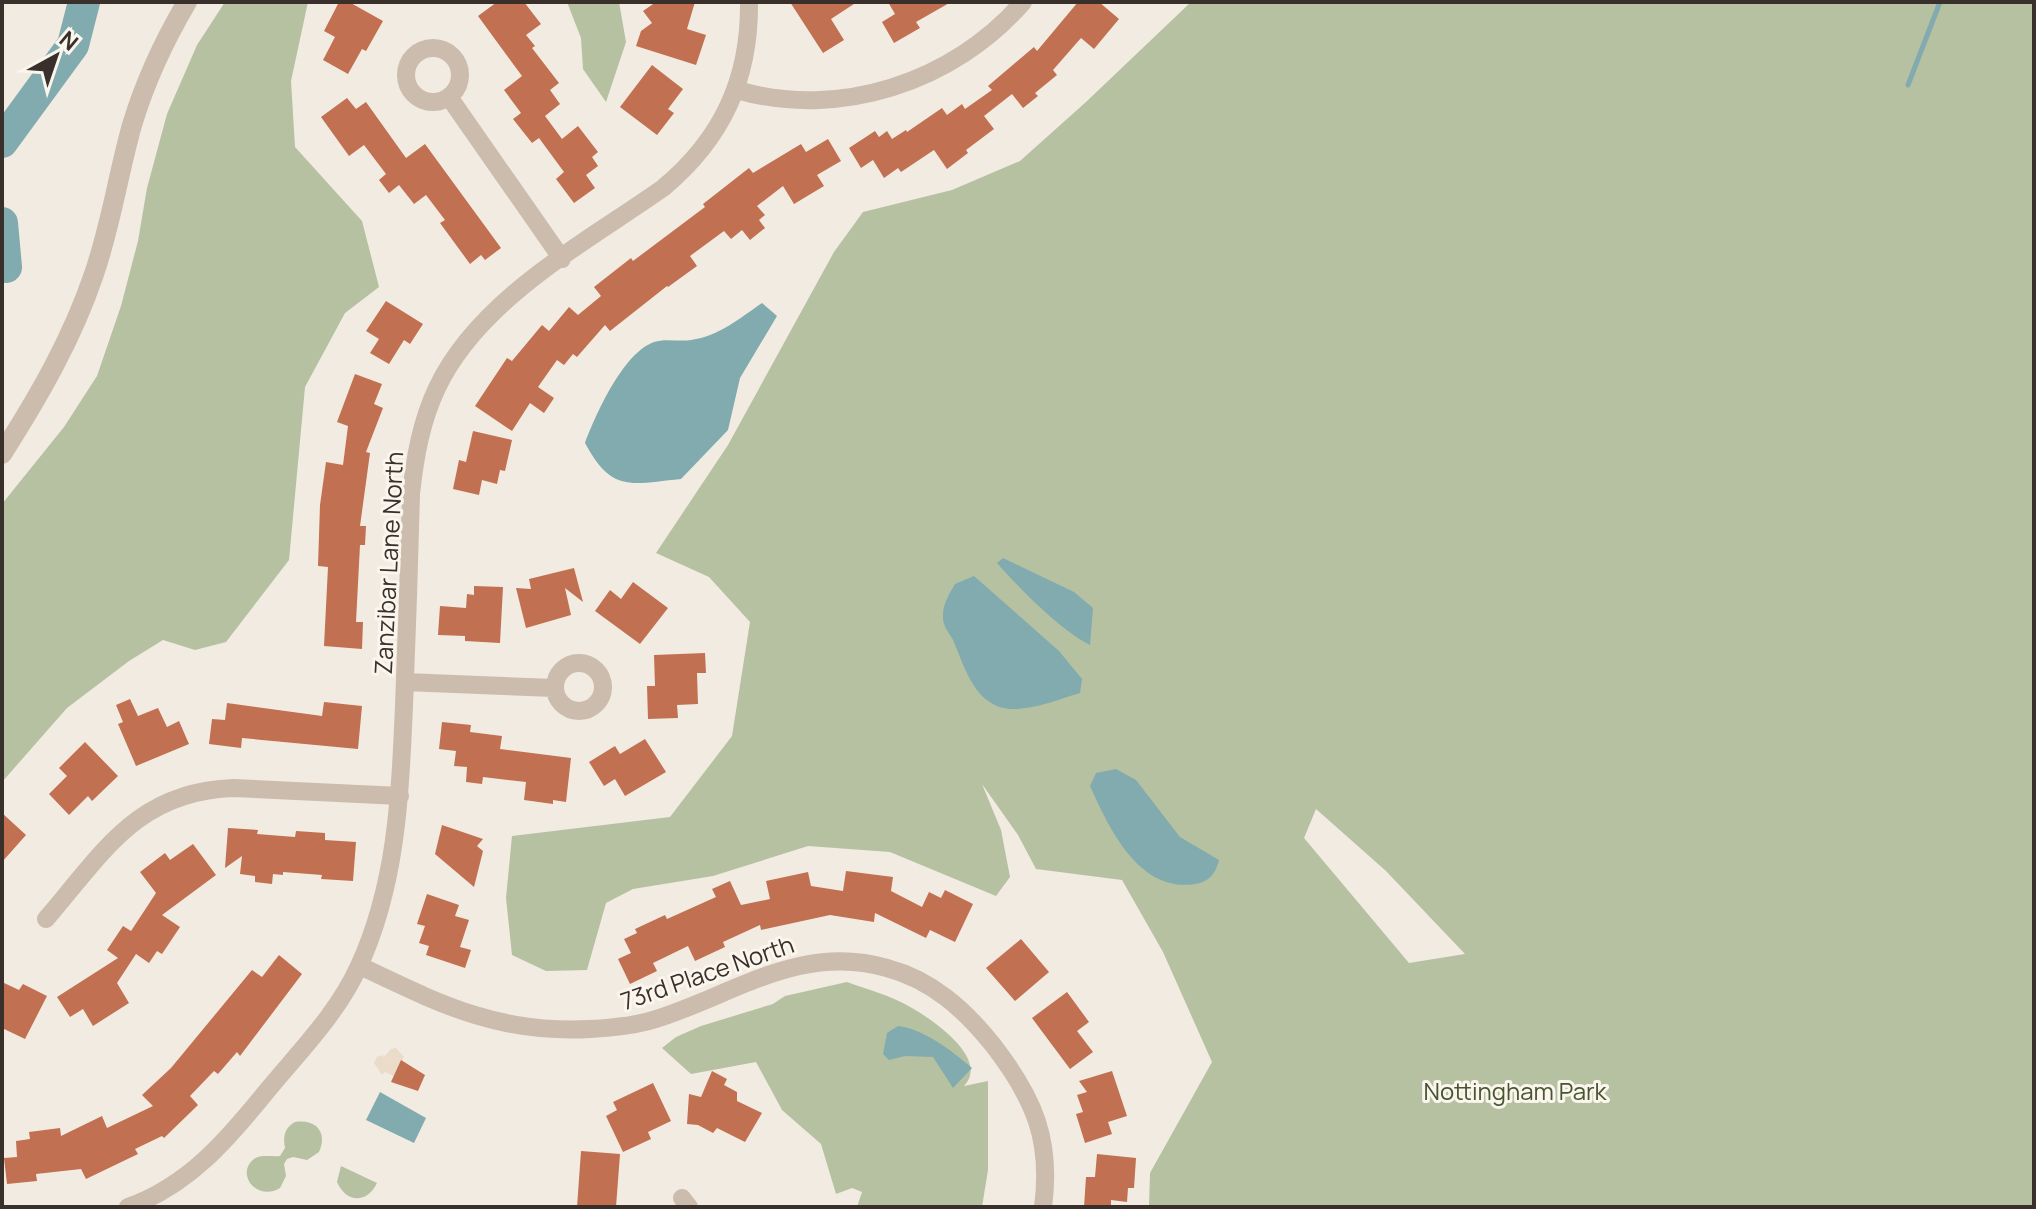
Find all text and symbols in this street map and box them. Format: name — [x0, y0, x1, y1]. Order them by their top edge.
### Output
north arrow — [16, 16, 96, 96]
text: N — [53, 24, 85, 57]
street label: Zanzibar Lane North — [366, 451, 410, 675]
street label: 73rd Place North — [616, 927, 798, 1017]
park label: Nottingham Park — [1423, 1074, 1608, 1107]

